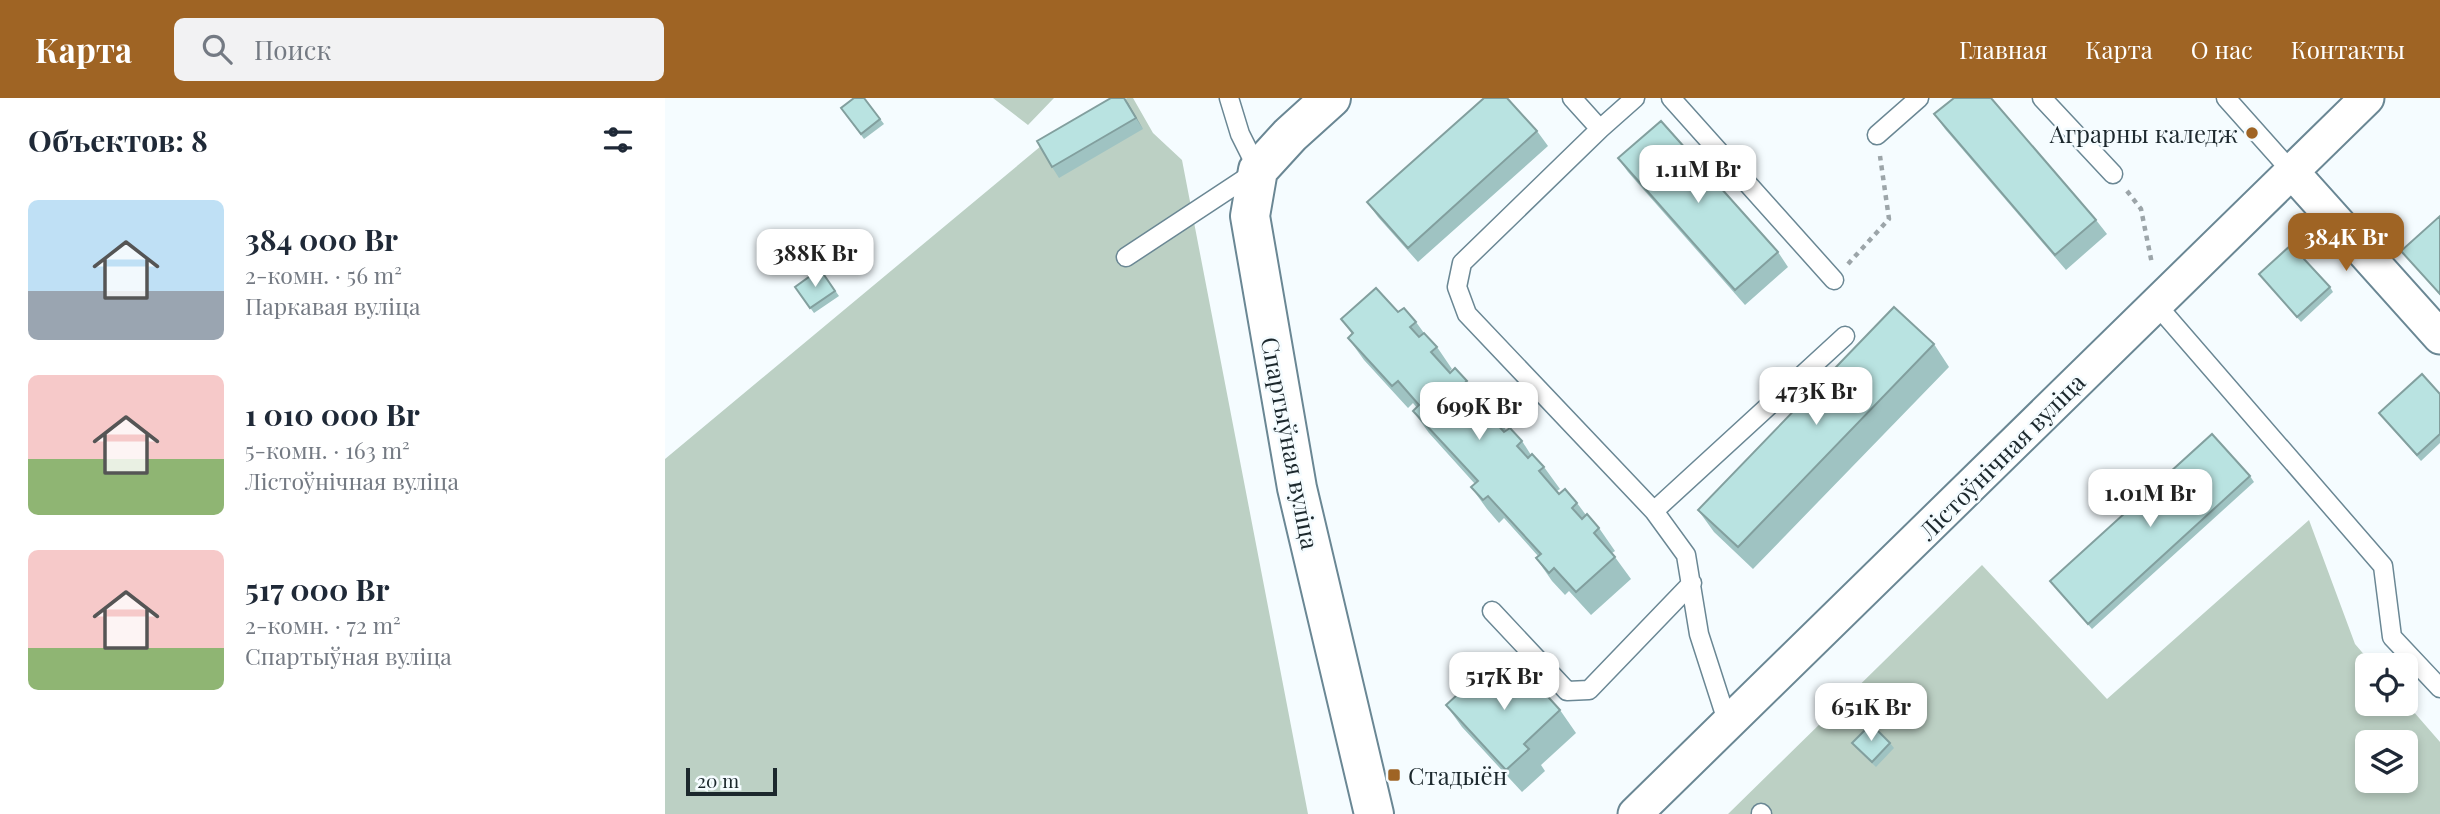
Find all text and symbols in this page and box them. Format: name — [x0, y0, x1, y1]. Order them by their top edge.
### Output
search box — [174, 18, 664, 81]
text: Карта — [35, 27, 132, 71]
icon: search — [198, 30, 236, 68]
text: Поиск — [254, 32, 331, 67]
text: Главная — [1959, 33, 2047, 65]
text: Карта — [2085, 33, 2153, 65]
text: О нас — [2191, 33, 2253, 65]
text: Контакты — [2291, 33, 2405, 65]
place label: Аграрны каледж — [2049, 117, 2238, 149]
text: Объектов: 8 — [28, 120, 208, 160]
icon: filters — [599, 121, 637, 159]
marker: Аграрны каледж — [2244, 125, 2260, 141]
pin: 1.11M Br — [1626, 146, 1770, 205]
text: 1.11M Br — [1655, 152, 1741, 183]
pin: 384K Br — [2281, 214, 2411, 273]
text: 384 000 Br — [245, 219, 398, 259]
text: 384K Br — [2304, 220, 2388, 251]
icon: home — [84, 228, 168, 312]
pin: 388K Br — [750, 230, 880, 289]
text: 388K Br — [773, 236, 857, 267]
text: 2-комн. · 56 m² — [245, 259, 402, 290]
text: Паркавая вуліца — [245, 290, 421, 321]
street label: Спартыўная вуліца — [1255, 334, 1327, 552]
street label: Лістоўнічная вуліца — [1910, 366, 2091, 547]
pin: 473K Br — [1751, 368, 1881, 427]
text: 473K Br — [1775, 374, 1857, 405]
pin: 699K Br — [1414, 382, 1544, 442]
text: 699K Br — [1436, 389, 1522, 420]
text: 1 010 000 Br — [245, 394, 420, 434]
icon: home — [84, 403, 168, 487]
text: 5-комн. · 163 m² — [245, 434, 410, 465]
text: Лістоўнічная вуліца — [245, 465, 459, 496]
pin: 1.01M Br — [2078, 470, 2222, 529]
text: 1.01M Br — [2104, 476, 2196, 507]
text: 517 000 Br — [245, 569, 389, 609]
icon: home — [84, 578, 168, 662]
text: 2-комн. · 72 m² — [245, 609, 401, 640]
text: Спартыўная вуліца — [245, 640, 452, 671]
pin: 517K Br — [1439, 652, 1569, 712]
map controls — [2355, 653, 2418, 793]
button: locate — [2355, 653, 2418, 716]
text: 517K Br — [1465, 659, 1543, 690]
pin: 651K Br — [1806, 684, 1936, 743]
text: 651K Br — [1831, 690, 1911, 721]
button: layers — [2355, 730, 2418, 793]
place label: Стадыён — [1408, 759, 1507, 791]
scale bar — [686, 765, 777, 797]
text: 20 m — [697, 767, 739, 793]
marker: Стадыён — [1386, 767, 1402, 783]

